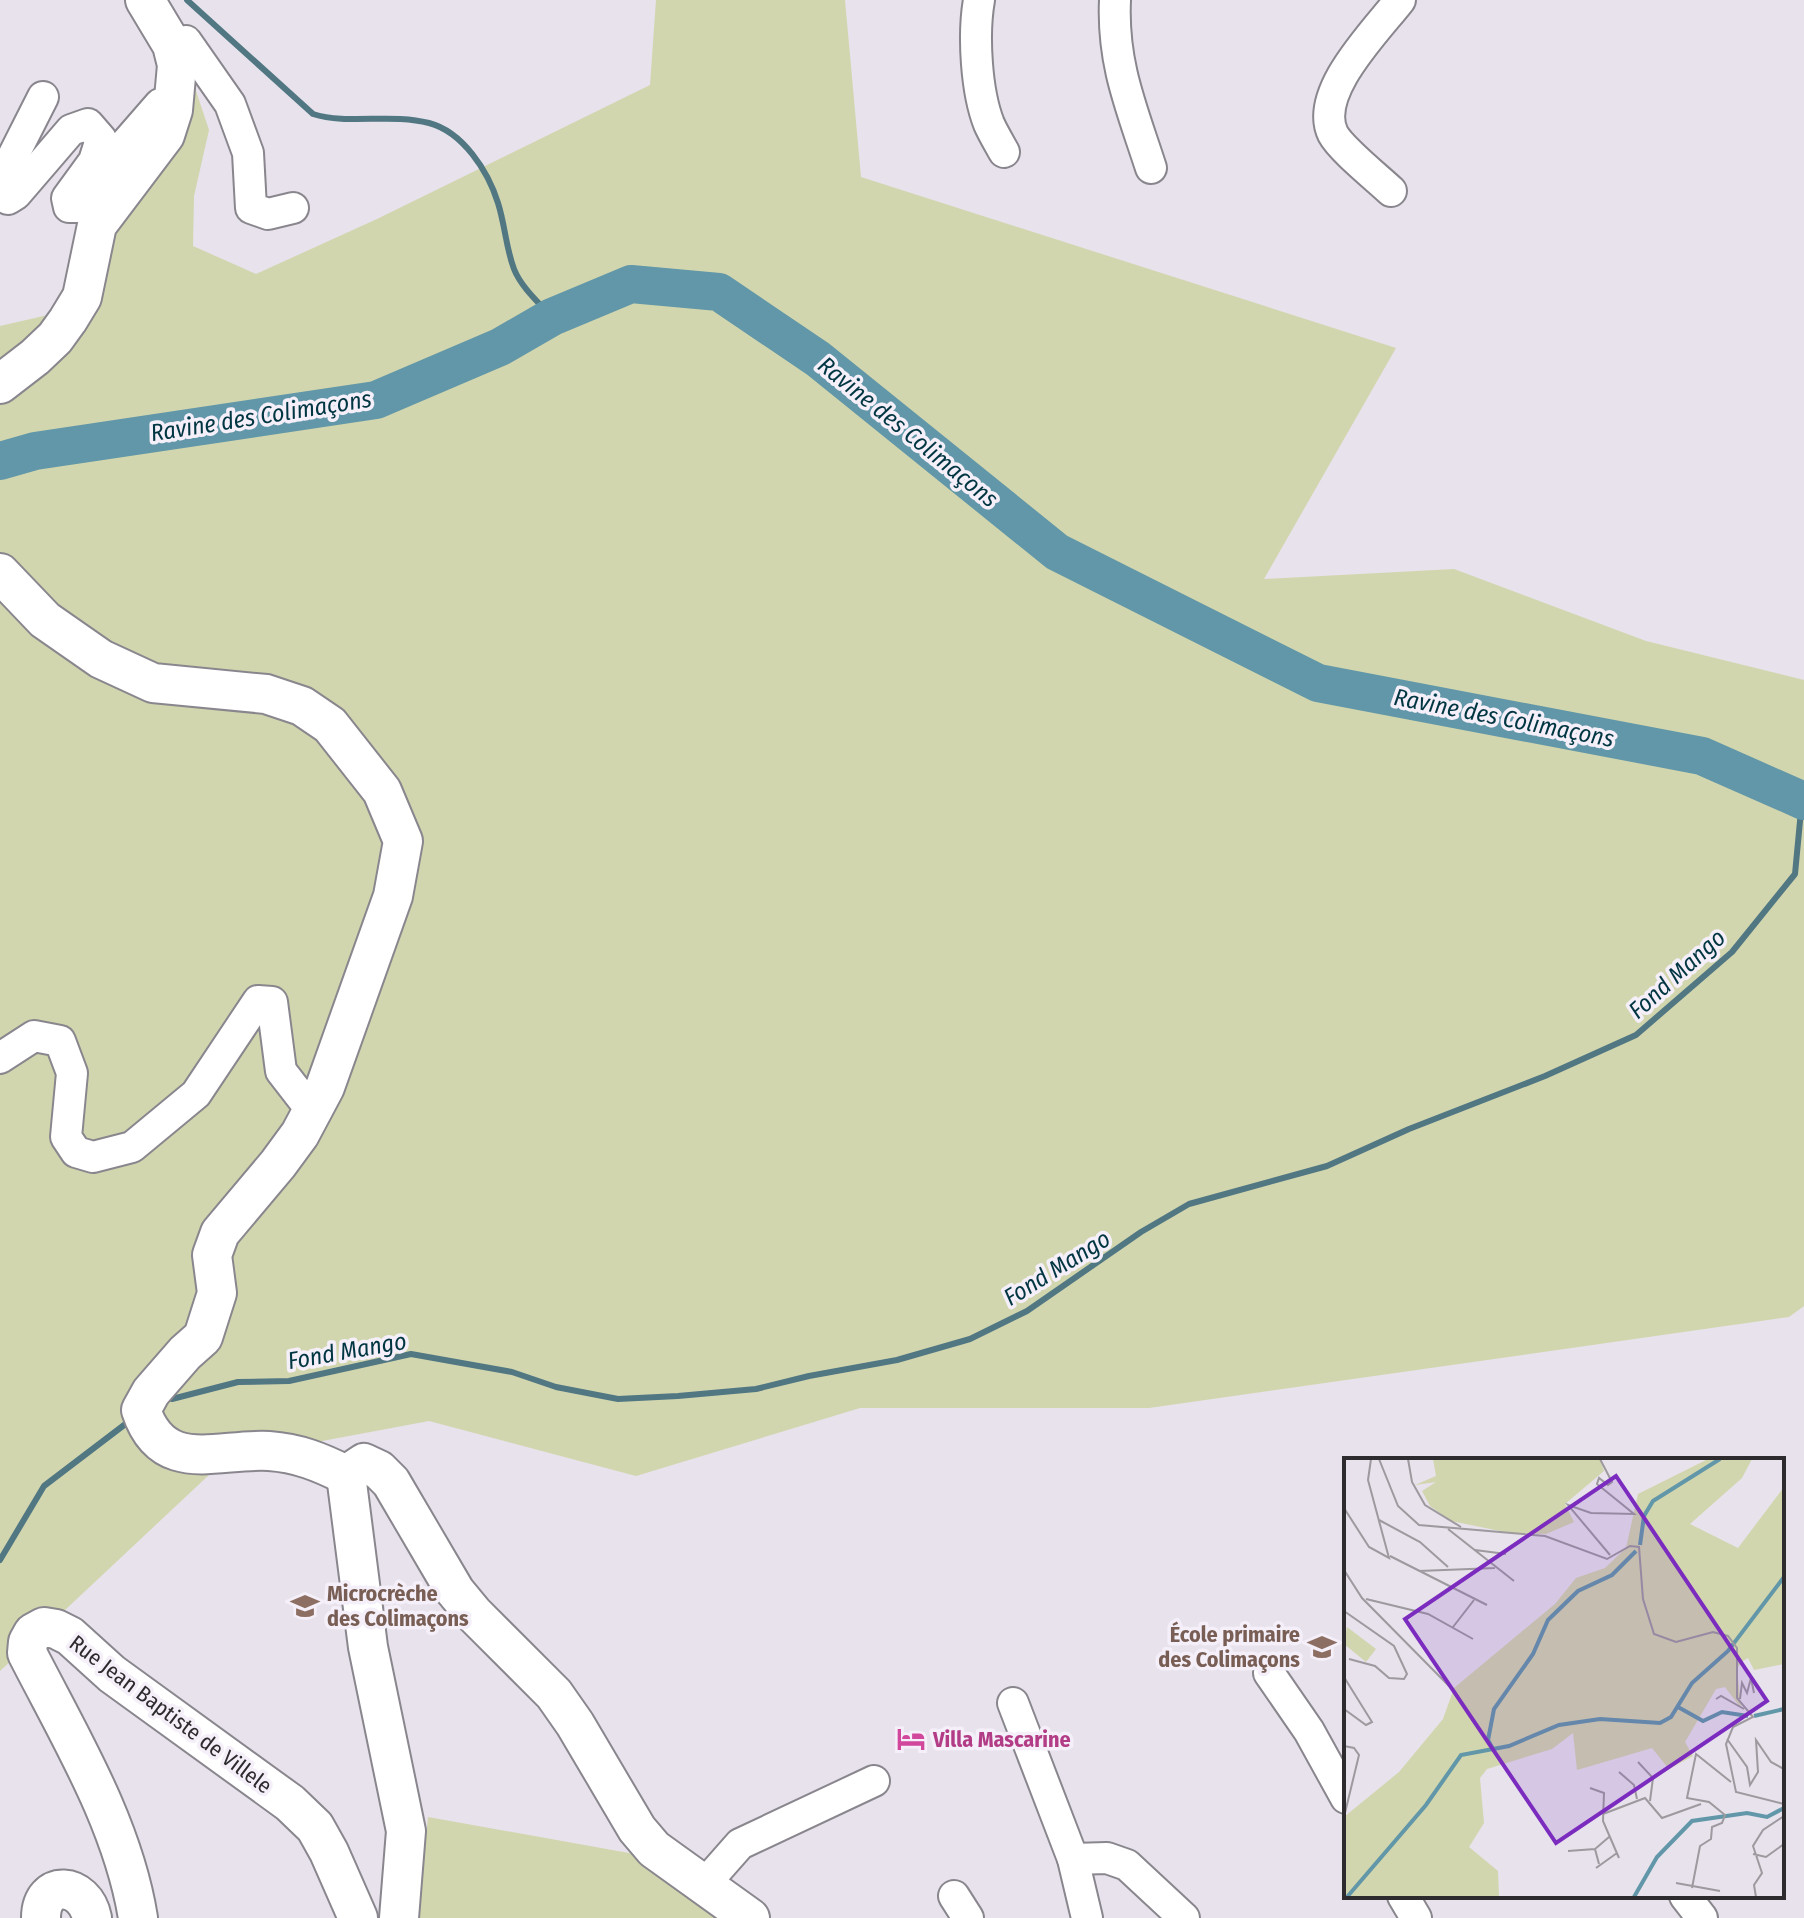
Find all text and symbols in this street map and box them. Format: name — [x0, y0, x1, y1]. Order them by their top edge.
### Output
water label: Ravine des Colimaçons — [812, 351, 1004, 513]
water label: Ravine des Colimaçons — [149, 385, 373, 447]
water label: Ravine des Colimaçons — [1392, 683, 1616, 753]
water label: Fond Mango — [1623, 923, 1731, 1025]
water label: Fond Mango — [999, 1224, 1115, 1312]
water label: Fond Mango — [285, 1327, 409, 1375]
inset map — [1344, 1458, 1784, 1898]
place label: Microcrèche des Colimaçons — [327, 1580, 469, 1632]
school or university icon: Microcrèche des Colimaçons — [290, 1591, 320, 1621]
place label: École primaire des Colimaçons — [1158, 1621, 1300, 1673]
street label: Rue Jean Baptiste de Villele — [64, 1629, 277, 1799]
school or university icon: École primaire des Colimaçons — [1307, 1632, 1337, 1662]
hotel icon: Villa Mascarine — [896, 1724, 926, 1754]
place label: Villa Mascarine — [932, 1726, 1071, 1753]

